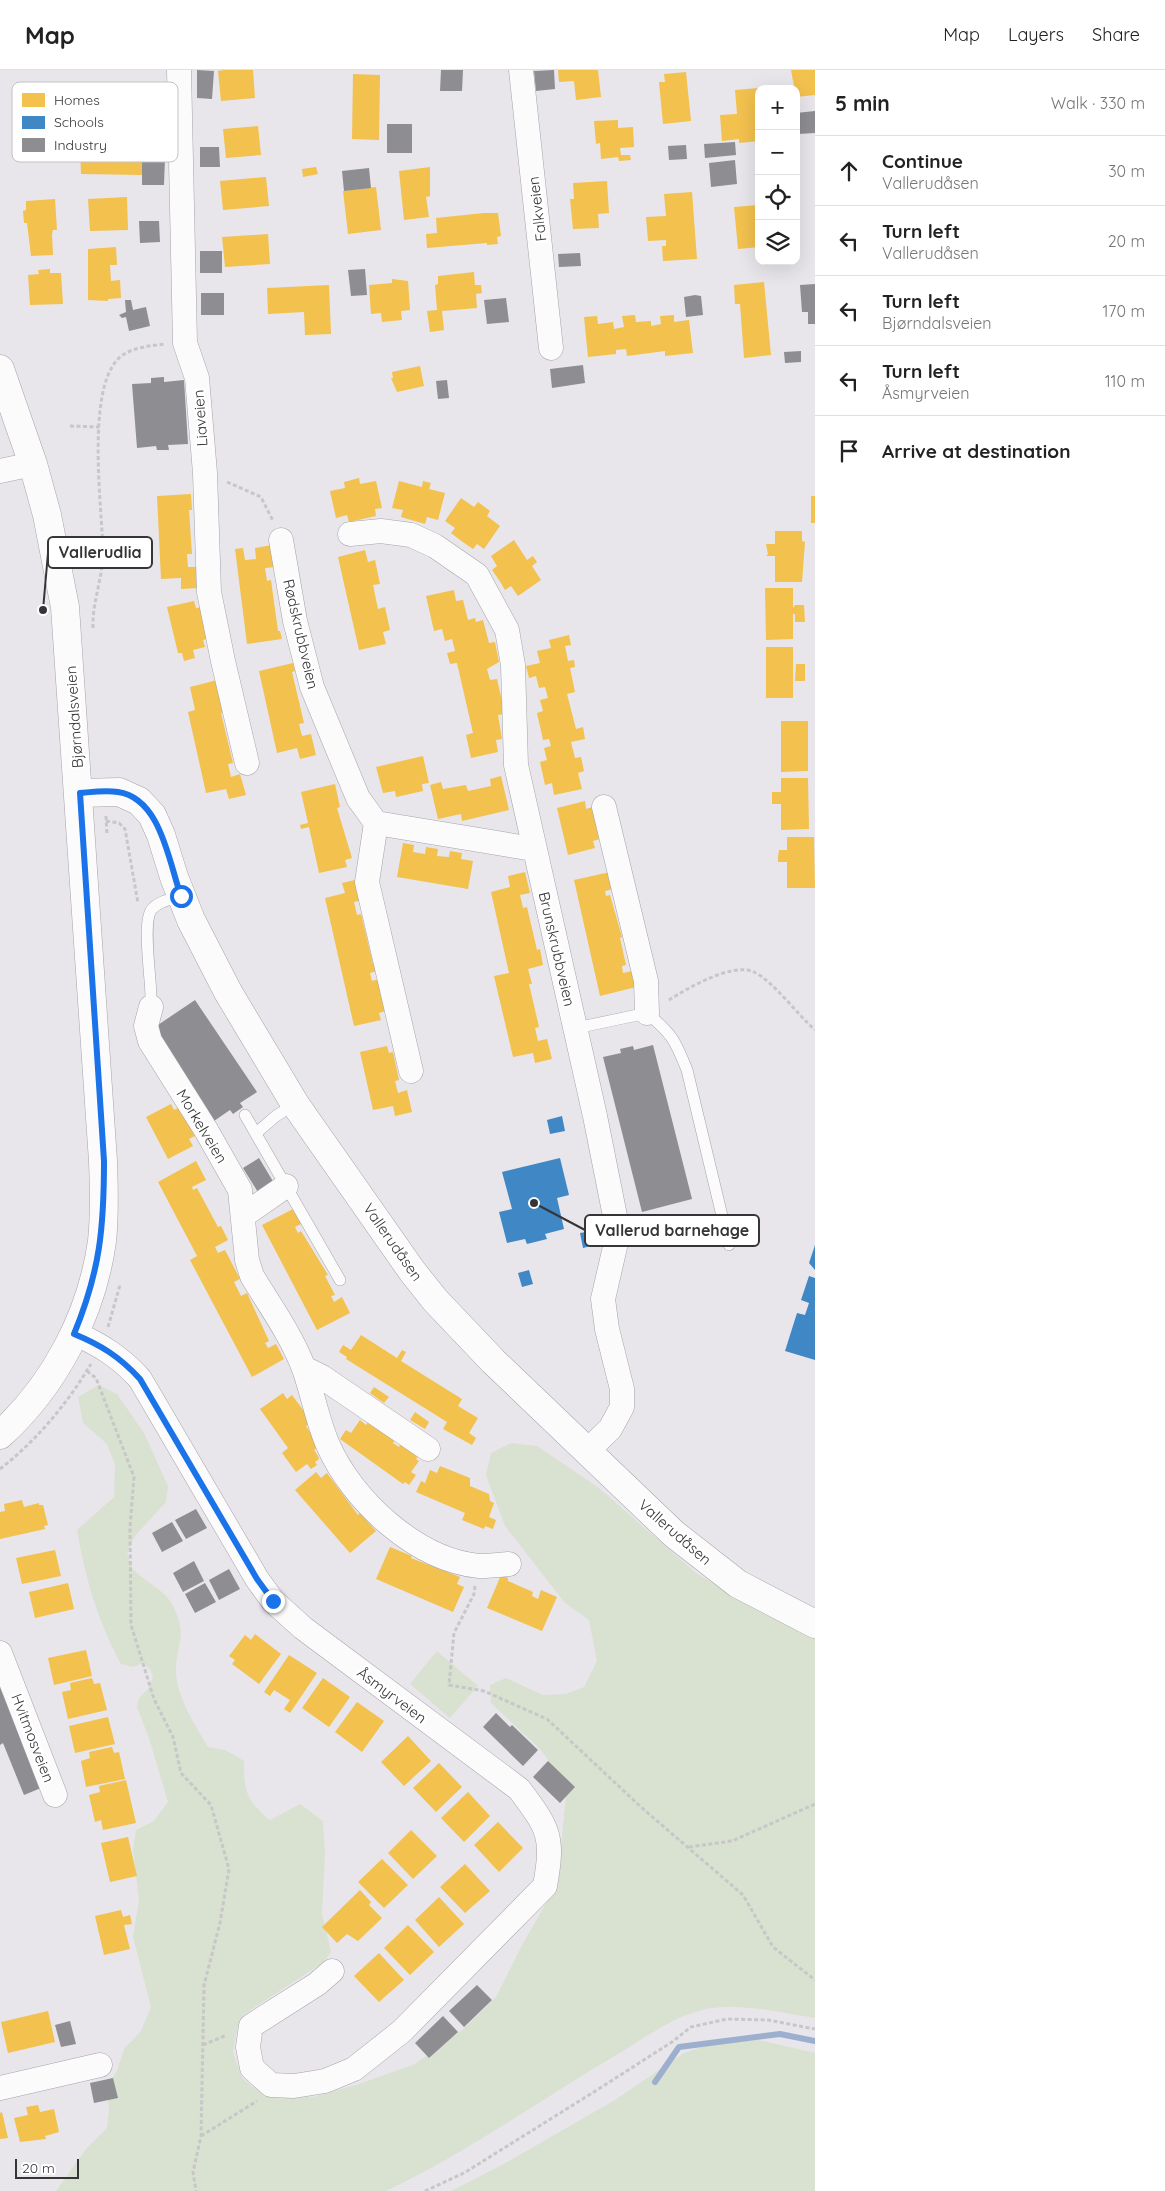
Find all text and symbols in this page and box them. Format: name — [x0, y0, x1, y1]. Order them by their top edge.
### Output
text: Map — [25, 20, 75, 50]
text: Map — [943, 23, 980, 46]
text: Layers — [1008, 23, 1064, 46]
text: Share — [1092, 23, 1140, 46]
legend — [12, 82, 178, 162]
map controls — [755, 85, 800, 265]
button: + — [755, 85, 800, 130]
text: 5 min — [835, 90, 890, 116]
text: Homes — [54, 91, 100, 109]
text: Walk · 330 m — [1051, 93, 1145, 113]
text: Schools — [54, 113, 104, 131]
button: − — [755, 130, 800, 175]
text: Industry — [54, 136, 107, 154]
text: Continue — [882, 149, 963, 173]
icon: ahead — [835, 157, 863, 185]
text: 30 m — [1108, 161, 1145, 181]
text: Vallerudåsen — [882, 173, 979, 193]
street label: Falkveien — [524, 175, 550, 243]
button: locate — [755, 175, 800, 220]
text: Turn left — [882, 219, 960, 243]
button: layers — [755, 220, 800, 265]
icon: left — [835, 227, 863, 255]
text: 20 m — [1108, 231, 1145, 251]
text: Vallerudåsen — [882, 243, 979, 263]
text: Turn left — [882, 289, 960, 313]
icon: left — [835, 297, 863, 325]
text: 170 m — [1102, 301, 1145, 321]
text: Bjørndalsveien — [882, 313, 992, 333]
text: Turn left — [882, 359, 960, 383]
icon: left — [835, 367, 863, 395]
text: 110 m — [1105, 371, 1145, 391]
text: Åsmyrveien — [882, 383, 970, 403]
street label: Liaveien — [189, 389, 211, 447]
icon: arrive — [835, 437, 863, 465]
text: Arrive at destination — [882, 439, 1071, 463]
callout: Vallerudlia — [48, 537, 152, 568]
text: Vallerudlia — [58, 542, 142, 562]
street label: Rødskrubbveien — [279, 577, 323, 691]
street label: Bjørndalsveien — [61, 665, 87, 769]
route start — [170, 885, 193, 908]
street label: Brunskrubbveien — [535, 890, 579, 1008]
street label: Morkelveien — [172, 1085, 232, 1167]
street label: Vallerudåsen — [359, 1199, 427, 1285]
callout: Vallerud barnehage — [585, 1215, 759, 1246]
text: Vallerud barnehage — [595, 1220, 749, 1240]
street label: Vallerudåsen — [635, 1495, 715, 1569]
route end — [262, 1590, 285, 1613]
street label: Åsmyrveien — [353, 1663, 431, 1727]
street label: Hvitmosveien — [7, 1691, 59, 1785]
scale bar — [15, 2156, 79, 2179]
text: 20 m — [22, 2159, 55, 2177]

